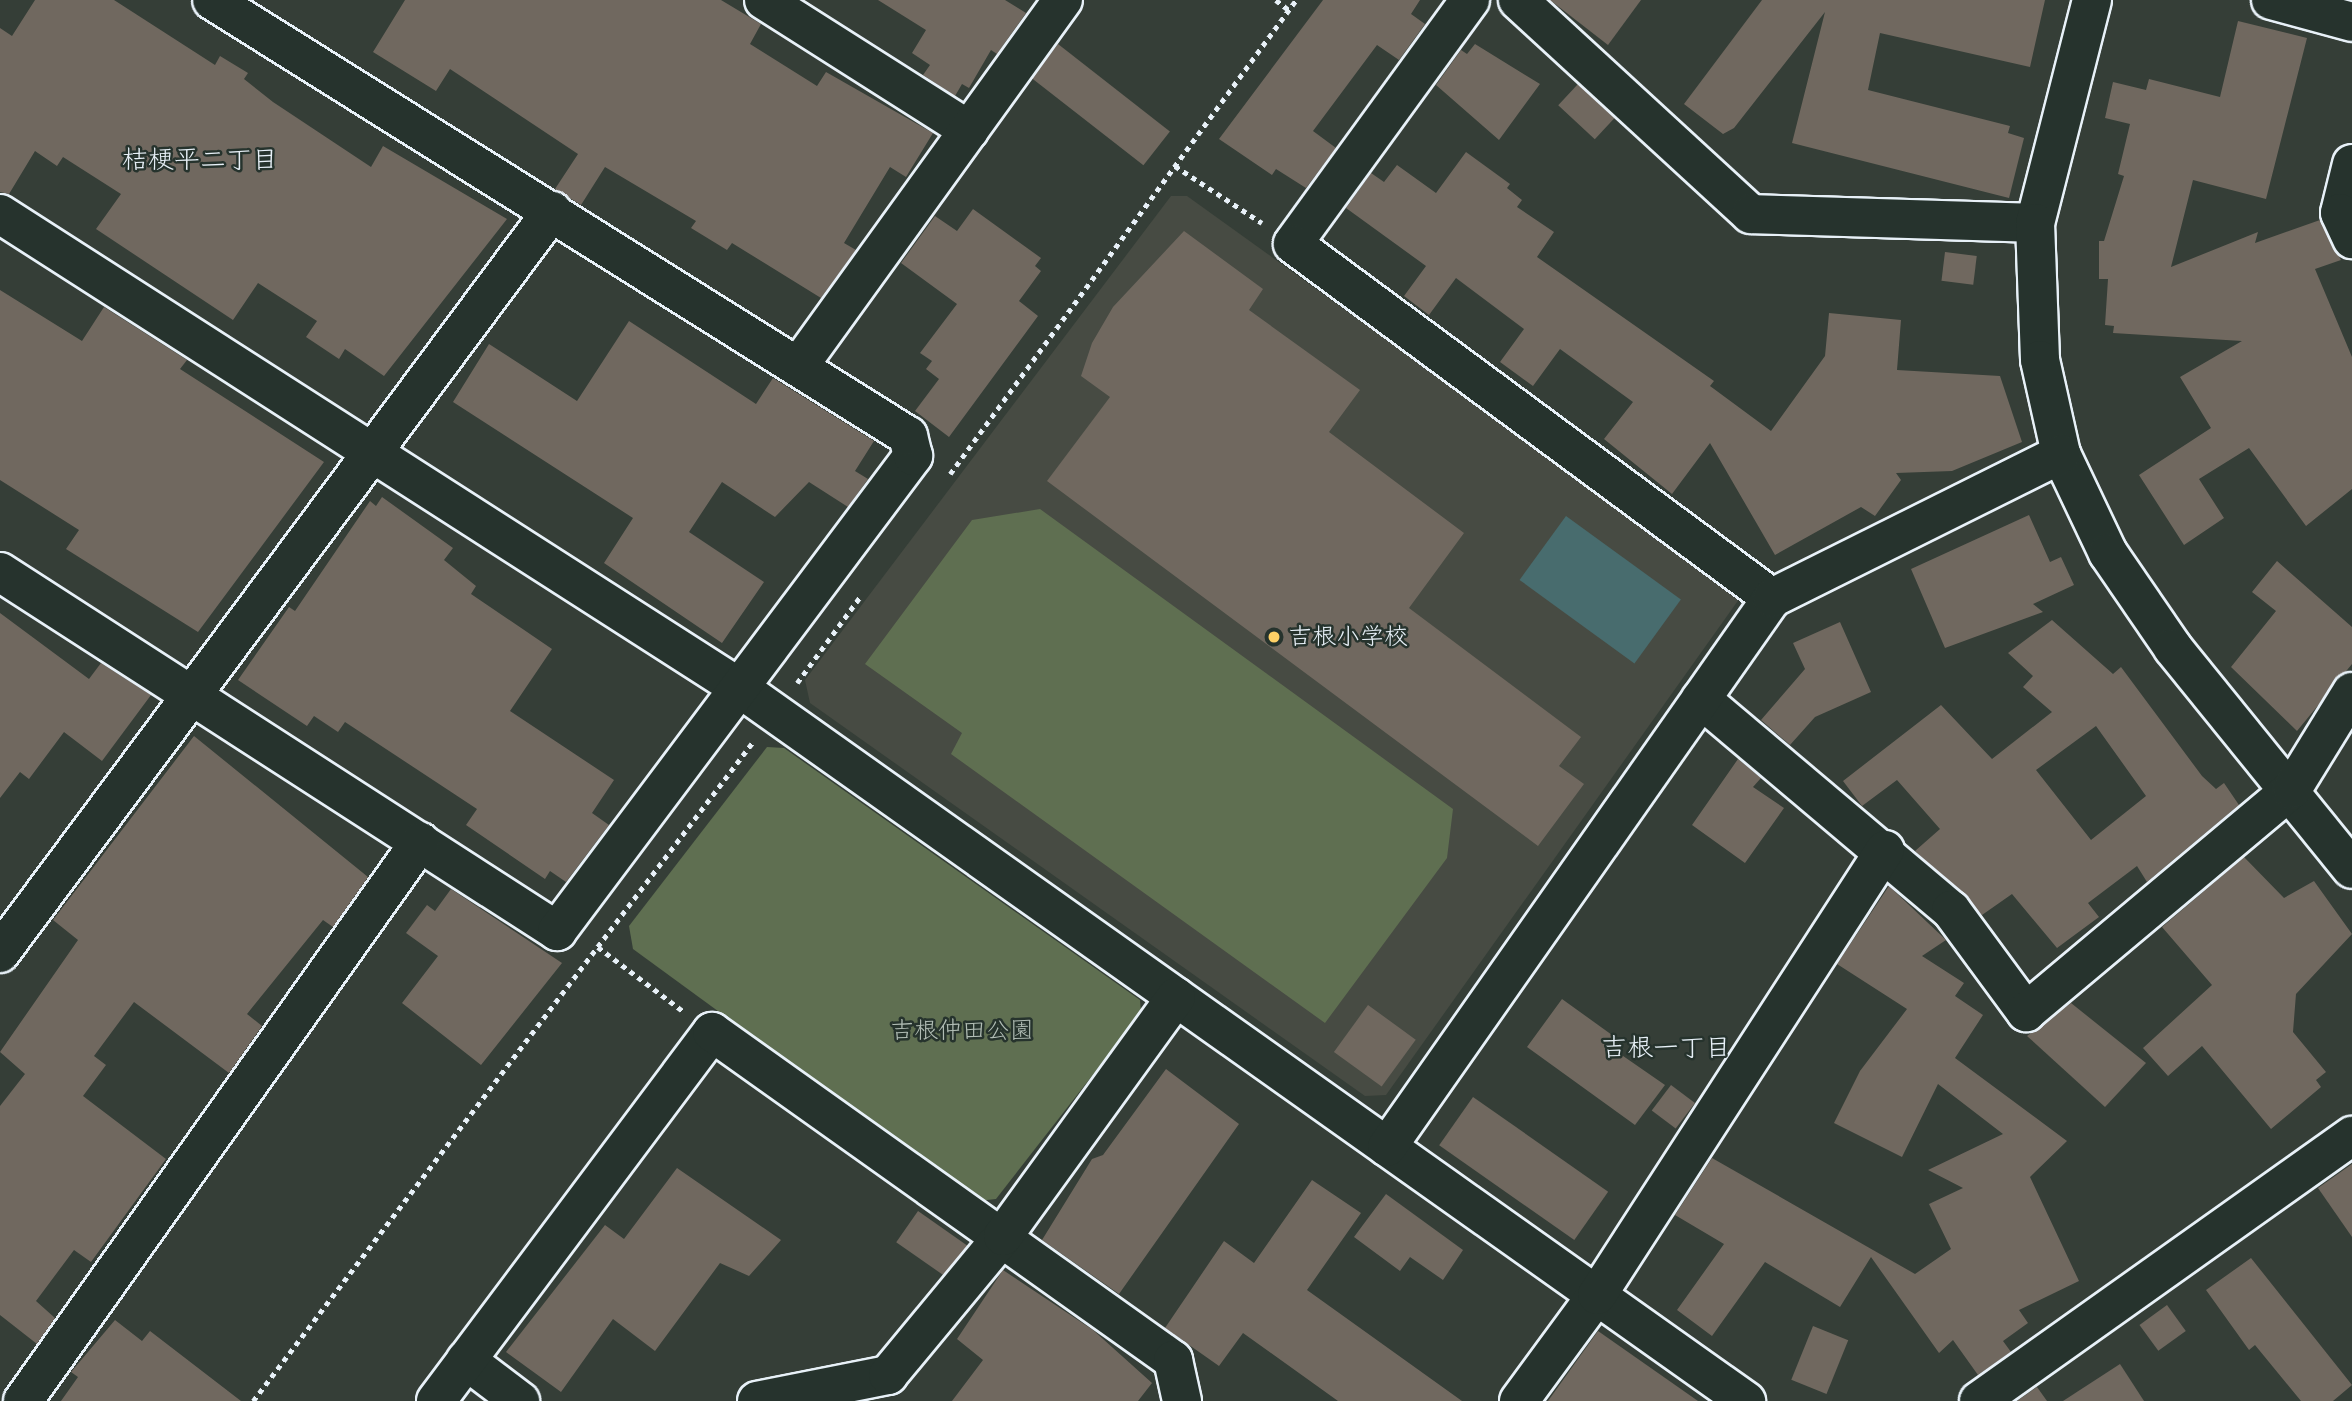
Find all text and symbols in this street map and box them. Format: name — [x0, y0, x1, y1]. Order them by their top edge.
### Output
district label: 桔梗平二丁目 — [122, 144, 278, 176]
place label: 吉根小学校 — [1288, 623, 1408, 651]
marker: 吉根小学校 — [1266, 629, 1282, 645]
park label: 吉根仲田公園 — [890, 1017, 1034, 1045]
district label: 吉根一丁目 — [1601, 1032, 1731, 1064]

